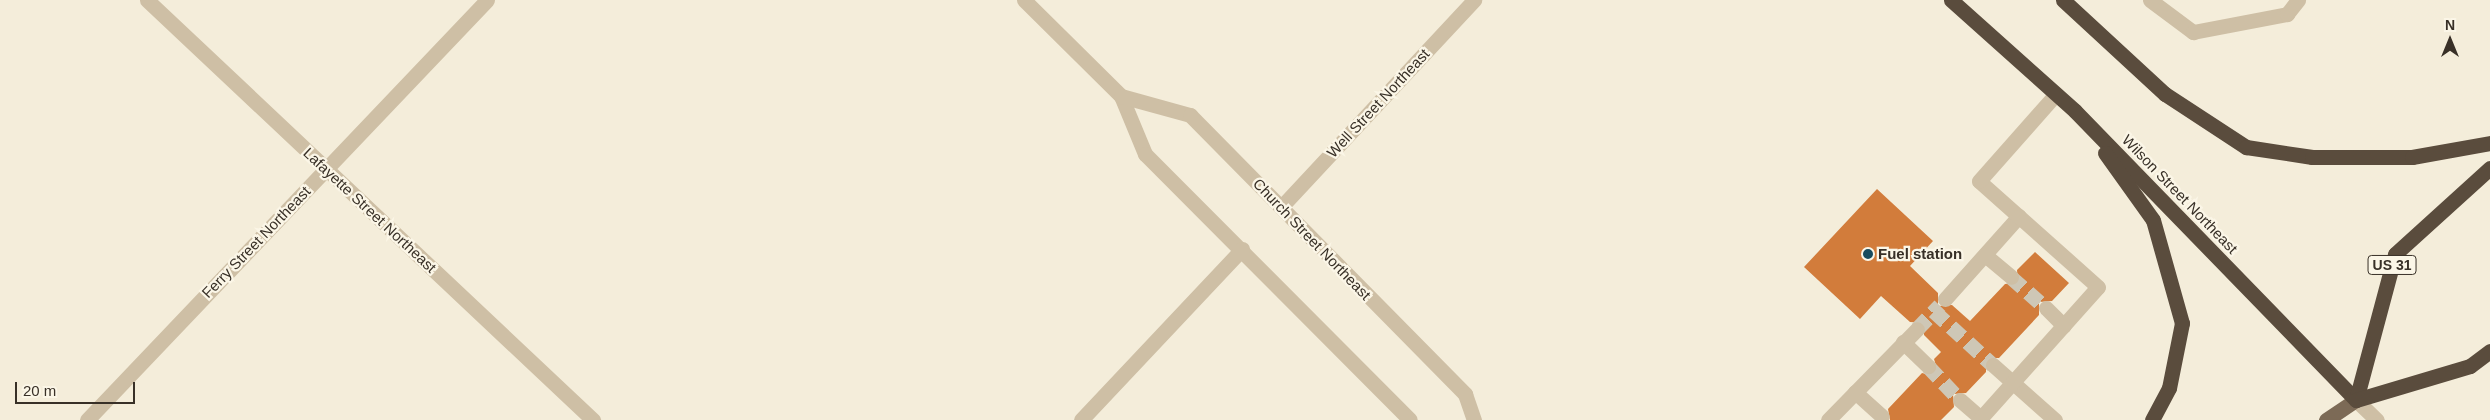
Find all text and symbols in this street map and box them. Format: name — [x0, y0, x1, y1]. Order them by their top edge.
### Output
north arrow — [2425, 15, 2475, 65]
text: N — [2445, 17, 2455, 33]
street label: Well Street Northeast — [1323, 45, 1433, 161]
street label: Wilson Street Northeast — [2119, 131, 2241, 257]
street label: Lafayette Street Northeast — [300, 144, 440, 276]
street label: Church Street Northeast — [1249, 175, 1375, 303]
street label: Ferry Street Northeast — [198, 182, 314, 302]
place label: Fuel station — [1878, 245, 1962, 263]
marker: Fuel station — [1862, 248, 1874, 260]
road number: US 31 — [2367, 254, 2417, 276]
scale bar — [18, 372, 138, 404]
text: 20 m — [23, 382, 56, 399]

